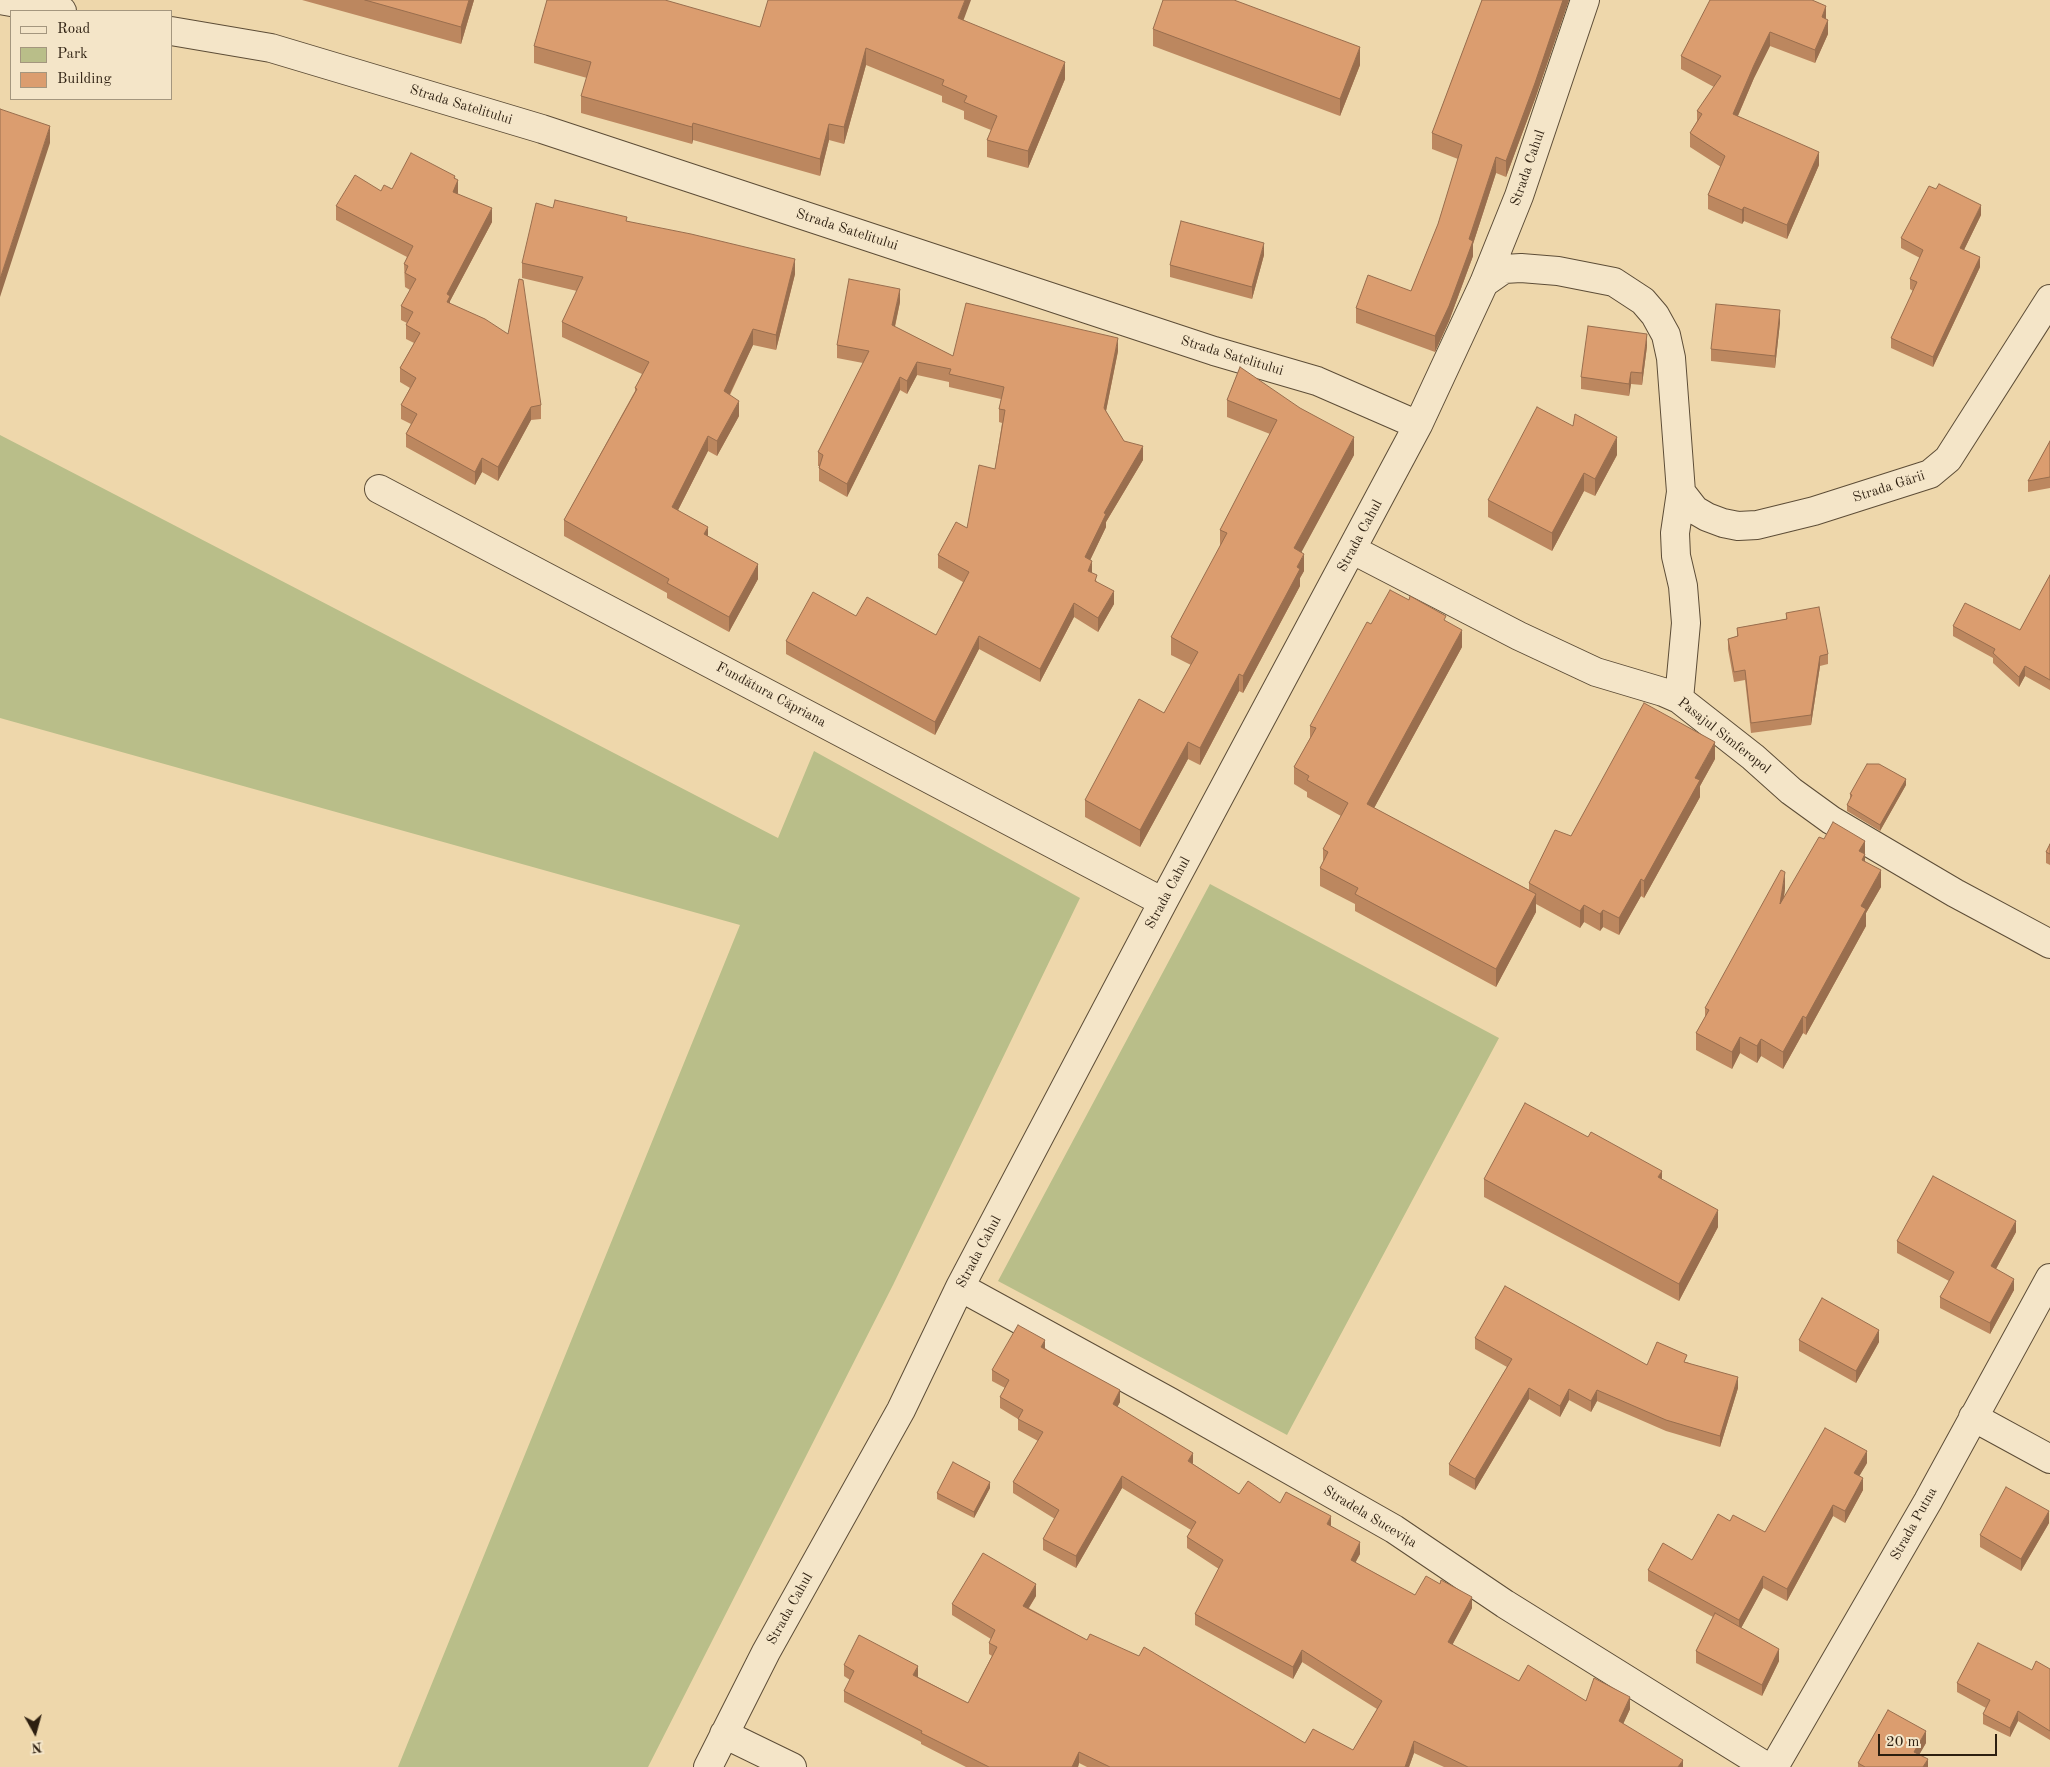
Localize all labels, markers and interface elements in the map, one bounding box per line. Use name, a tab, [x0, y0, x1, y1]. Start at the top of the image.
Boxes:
legend	[10, 10, 172, 100]
text: Road	[57, 22, 90, 37]
text: Park	[57, 47, 88, 62]
text: Building	[57, 72, 112, 87]
street label: Strada Satelitului	[408, 81, 514, 129]
street label: Strada Cahul	[1507, 128, 1549, 208]
street label: Strada Satelitului	[794, 206, 900, 254]
street label: Strada Satelitului	[1179, 332, 1285, 380]
street label: Strada Gării	[1851, 467, 1927, 507]
street label: Strada Cahul	[1334, 497, 1386, 575]
street label: Fundătura Căpriana	[713, 659, 829, 731]
street label: Pasajul Simferopol	[1674, 694, 1774, 778]
street label: Strada Cahul	[1142, 854, 1194, 932]
street label: Strada Cahul	[953, 1213, 1005, 1291]
street label: Stradela Sucevița	[1320, 1482, 1420, 1552]
street label: Strada Putna	[1887, 1485, 1941, 1563]
street label: Strada Cahul	[763, 1570, 817, 1648]
north arrow	[10, 1707, 60, 1757]
scale bar	[1880, 1724, 1999, 1756]
text: 20 m	[1886, 1735, 1920, 1750]
text: N	[31, 1739, 43, 1754]

